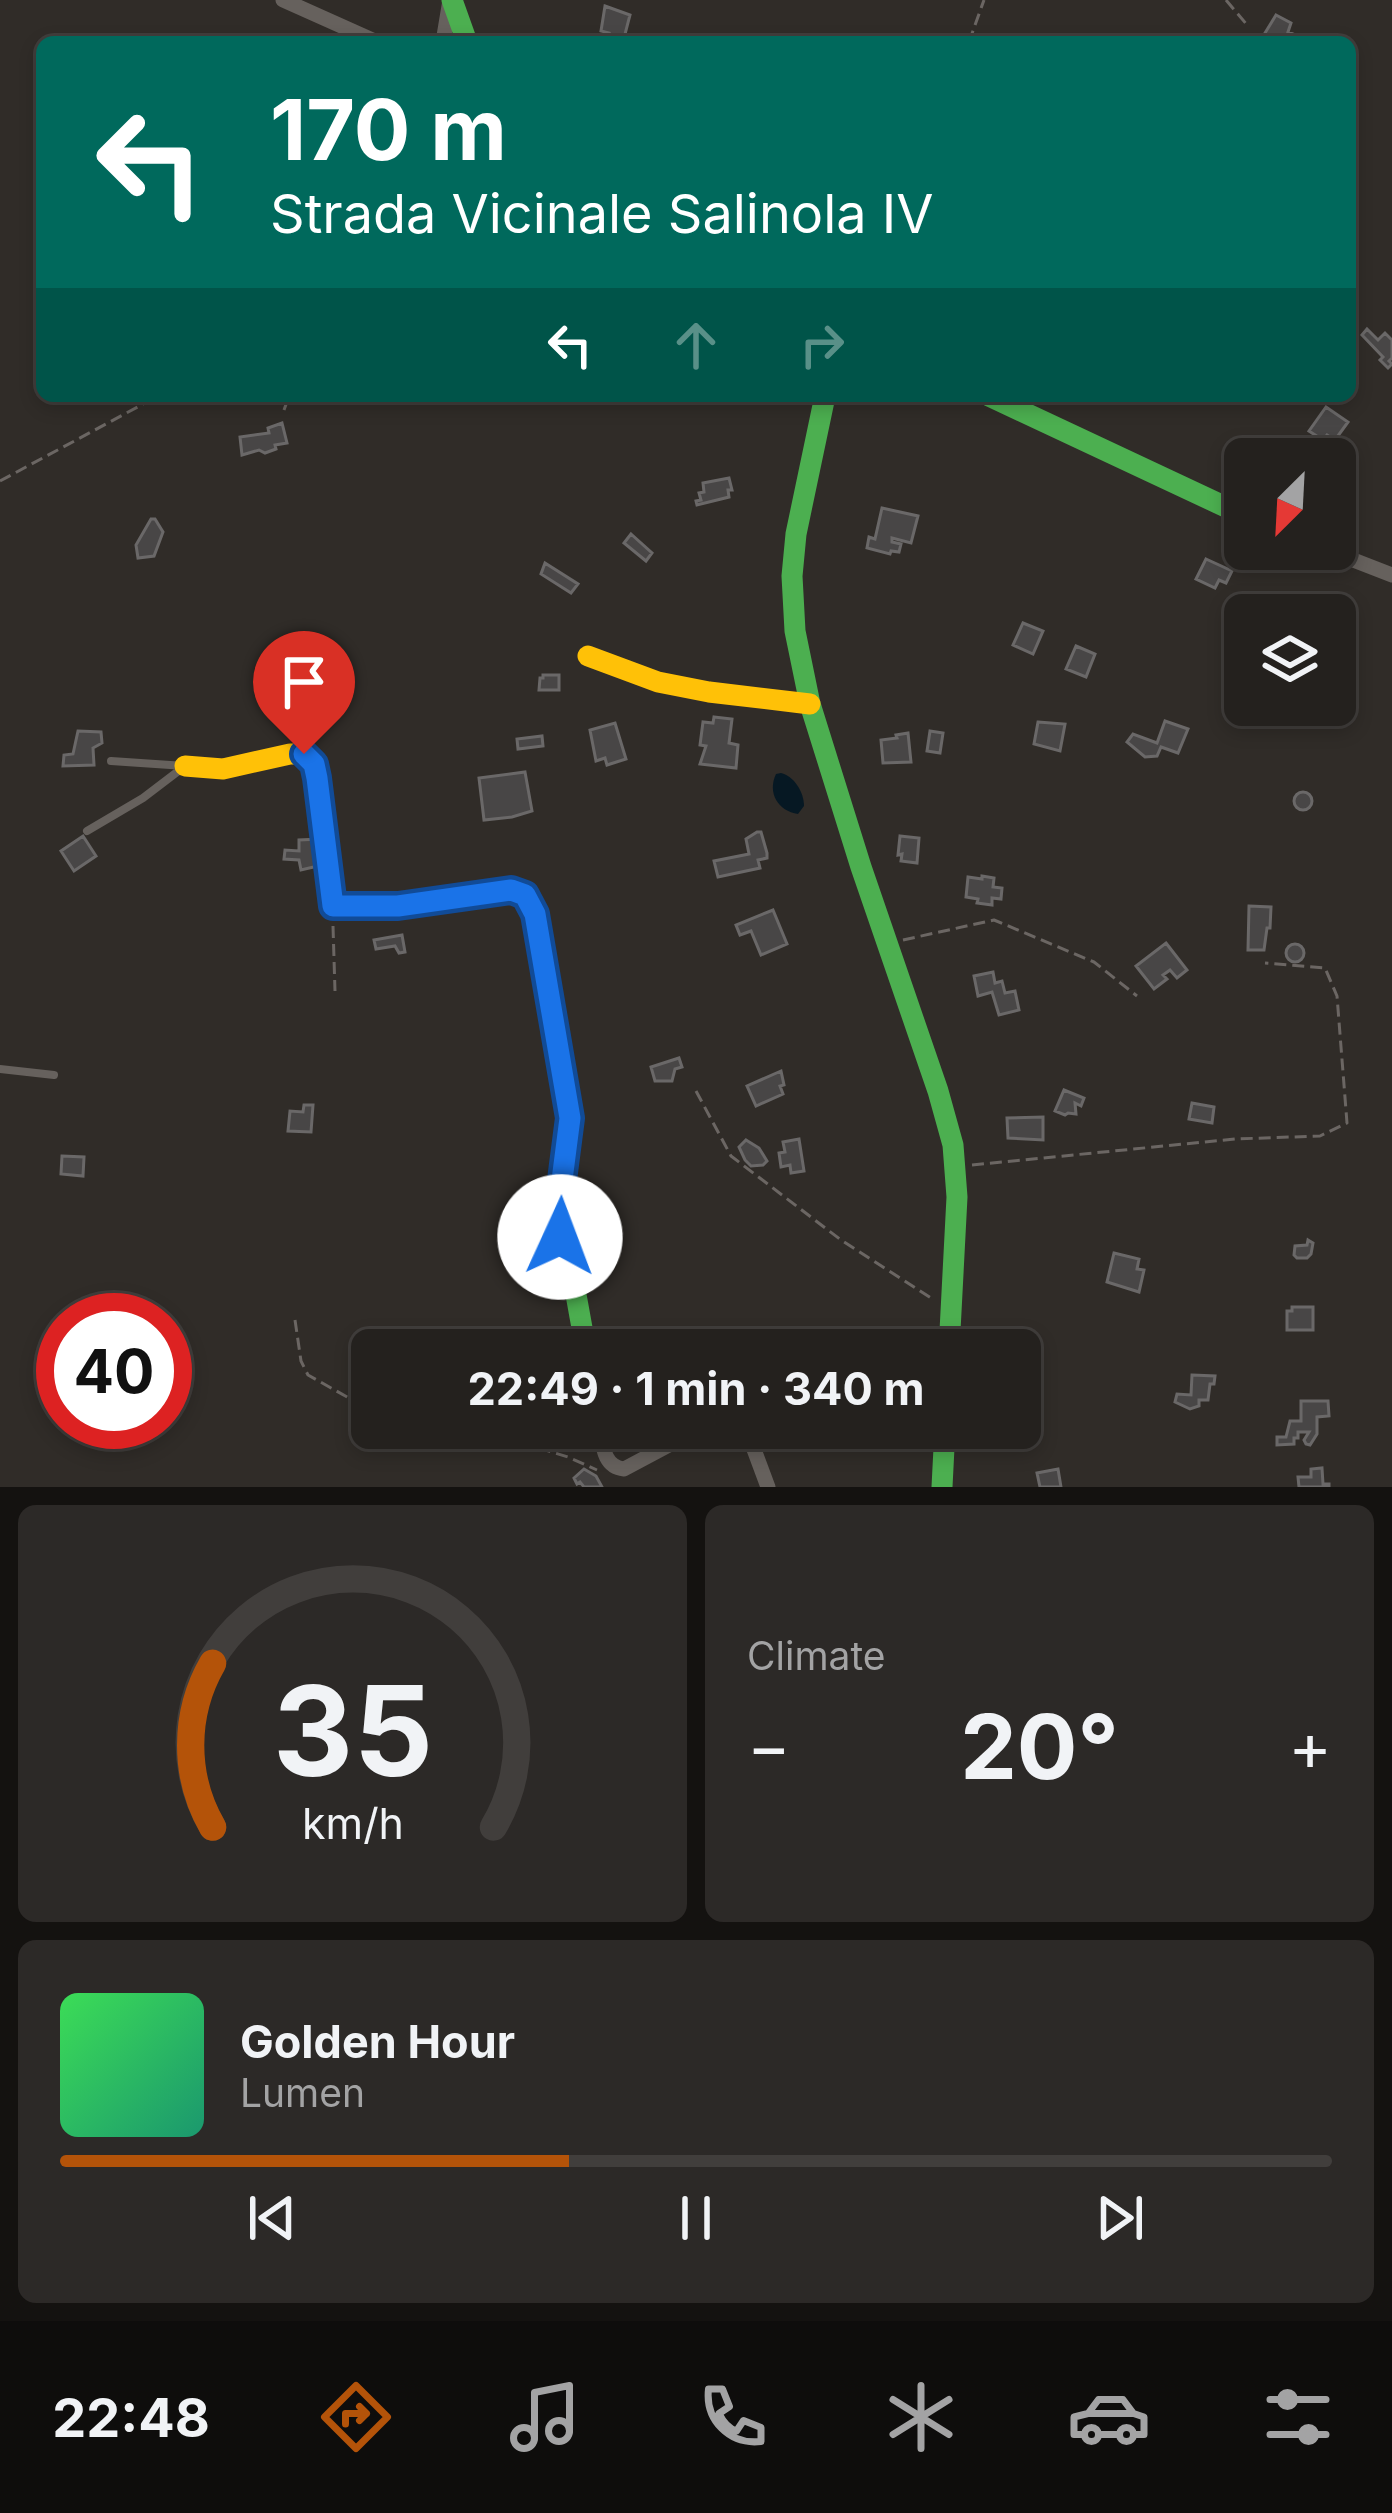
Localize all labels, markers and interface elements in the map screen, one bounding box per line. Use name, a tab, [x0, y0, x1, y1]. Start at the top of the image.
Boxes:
text: 170 m	[270, 79, 507, 180]
icon: left	[72, 84, 228, 240]
text: Strada Vicinale Salinola IV	[270, 181, 934, 246]
icon: left	[537, 312, 603, 378]
icon: ahead	[663, 312, 729, 378]
icon: right	[789, 312, 855, 378]
north arrow	[1224, 438, 1356, 570]
map controls	[1224, 438, 1356, 726]
button: layers	[1224, 594, 1356, 726]
pin	[253, 631, 355, 754]
icon: arrive	[271, 649, 337, 715]
position arrow	[497, 1174, 623, 1300]
speed limit sign: 40	[36, 1293, 192, 1449]
text: 22:49 · 1 min · 340 m	[468, 1361, 924, 1416]
text: Climate	[747, 1632, 886, 1679]
text: 35	[272, 1655, 433, 1806]
text: 20°	[960, 1692, 1119, 1801]
text: −	[747, 1706, 791, 1786]
text: +	[1288, 1706, 1332, 1786]
text: km/h	[302, 1796, 403, 1848]
text: Golden Hour	[240, 2014, 515, 2069]
text: Lumen	[240, 2069, 365, 2116]
icon: previous	[239, 2185, 305, 2251]
icon: pause	[663, 2185, 729, 2251]
icon: next	[1087, 2185, 1153, 2251]
icon: directions	[314, 2375, 398, 2459]
icon: music	[503, 2375, 587, 2459]
icon: phone	[691, 2375, 775, 2459]
icon: climate	[879, 2375, 963, 2459]
icon: car	[1067, 2375, 1151, 2459]
icon: filters	[1256, 2375, 1340, 2459]
text: 22:48	[52, 2385, 210, 2450]

